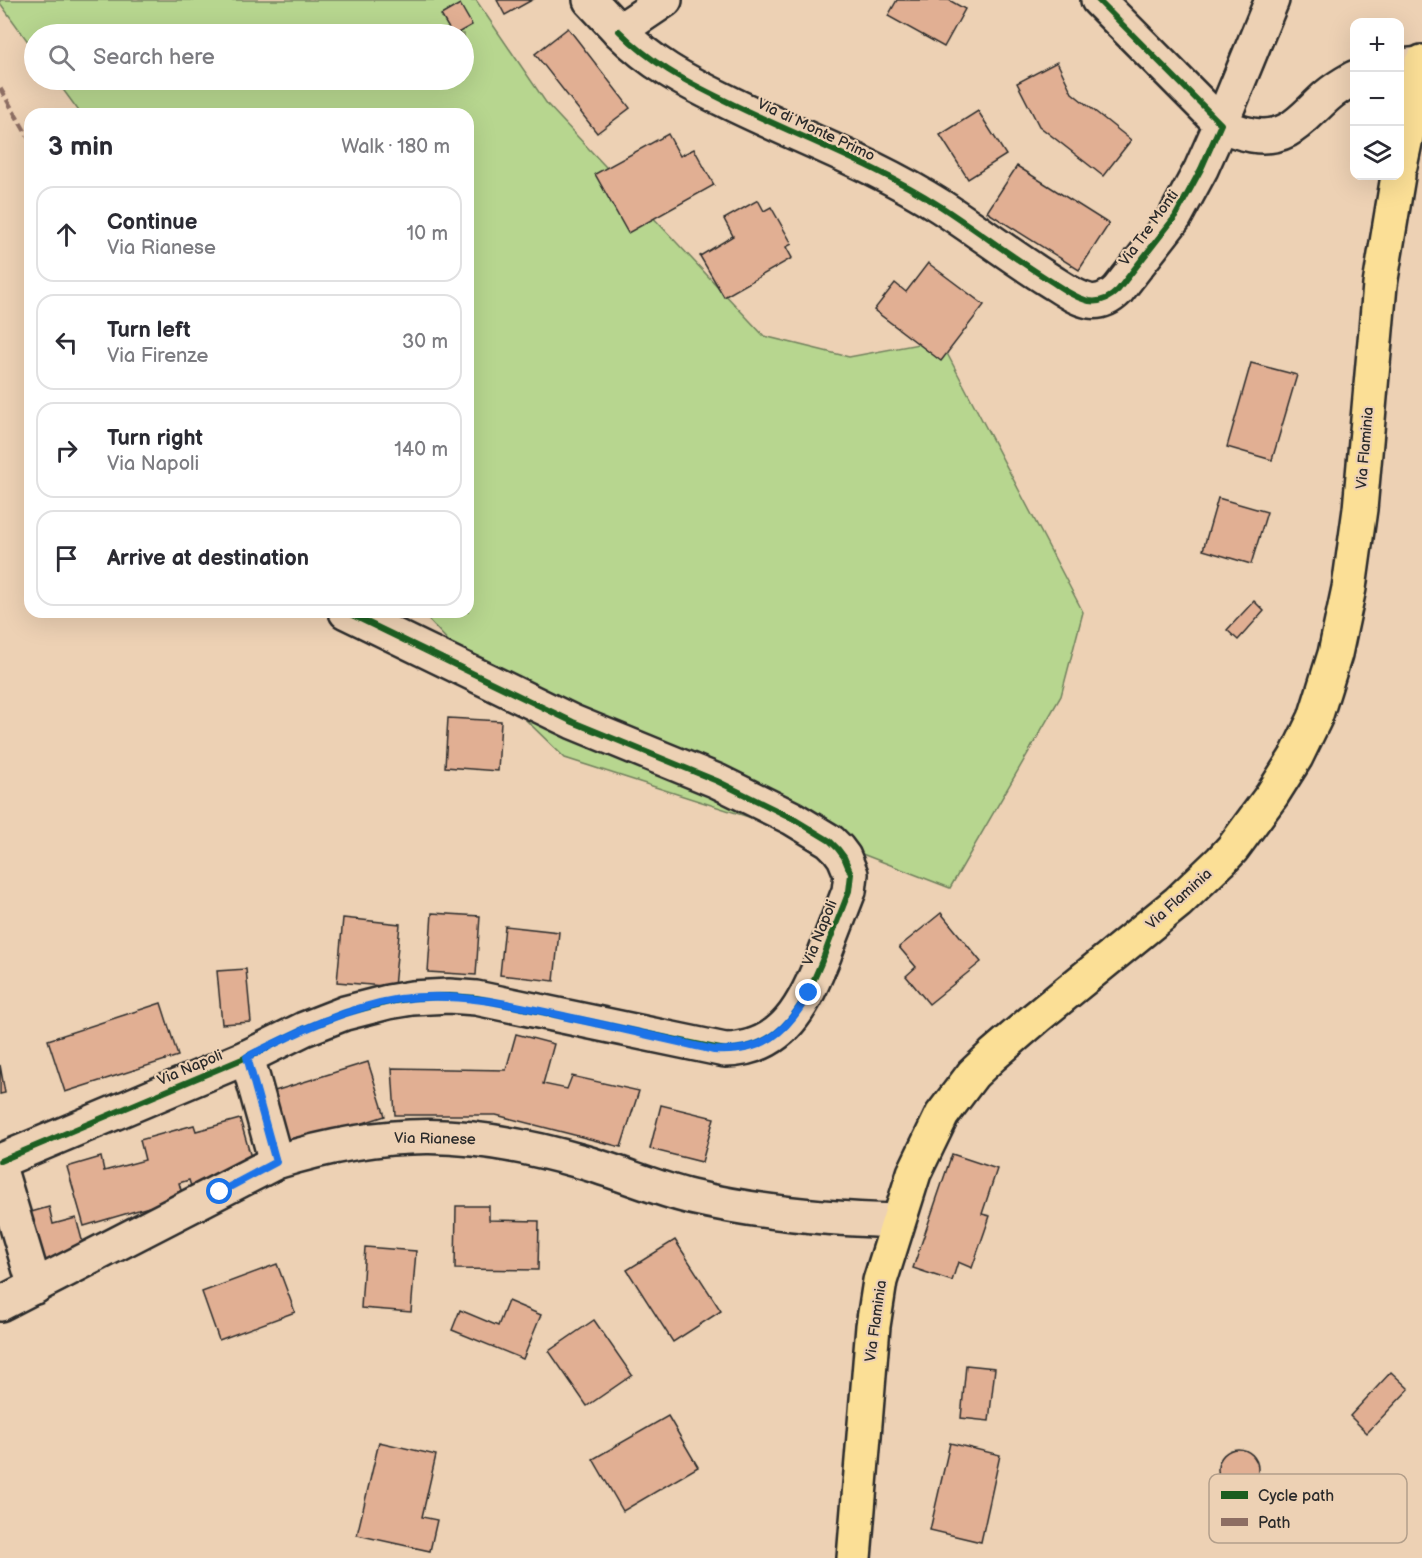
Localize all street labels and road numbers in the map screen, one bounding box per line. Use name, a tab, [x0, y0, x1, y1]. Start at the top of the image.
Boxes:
street label: Via di Monte Primo	[754, 94, 878, 166]
street label: Via Tre Monti	[1115, 186, 1183, 270]
street label: Via Flaminia	[1352, 406, 1378, 490]
street label: Via Flaminia	[1142, 864, 1216, 934]
street label: Via Napoli	[798, 897, 842, 969]
street label: Via Napoli	[154, 1046, 226, 1090]
street label: Via Rianese	[394, 1129, 476, 1149]
street label: Via Flaminia	[861, 1279, 891, 1363]

